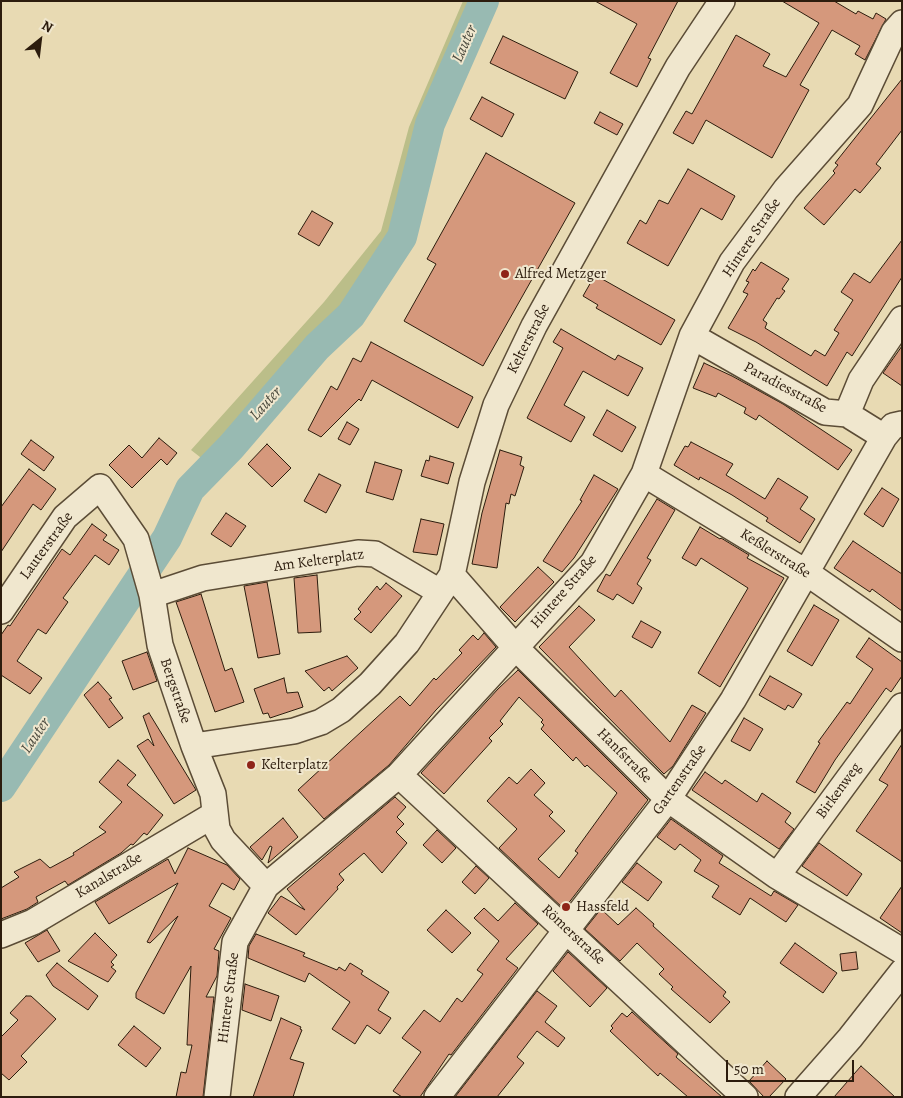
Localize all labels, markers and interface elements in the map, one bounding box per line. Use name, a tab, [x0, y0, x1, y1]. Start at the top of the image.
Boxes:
north arrow	[15, 15, 65, 65]
text: N	[38, 16, 57, 37]
water label: Lauter	[448, 22, 482, 66]
street label: Hintere Straße	[719, 195, 785, 281]
place label: Alfred Metzger	[515, 265, 606, 283]
marker: Alfred Metzger	[499, 268, 511, 280]
street label: Kelterstraße	[504, 301, 554, 377]
street label: Paradiesstraße	[740, 359, 830, 417]
water label: Lauter	[246, 383, 286, 425]
street label: Lauterstraße	[16, 509, 78, 583]
street label: Keßlerstraße	[736, 525, 814, 583]
street label: Am Kelterplatz	[273, 546, 365, 576]
street label: Hintere Straße	[527, 552, 601, 632]
street label: Bergstraße	[155, 656, 195, 726]
water label: Lauter	[17, 715, 55, 757]
street label: Hanfstraße	[593, 725, 655, 787]
street label: Gartenstraße	[649, 741, 711, 819]
place label: Kelterplatz	[261, 756, 328, 774]
marker: Kelterplatz	[245, 759, 257, 771]
street label: Birkenweg	[813, 759, 865, 823]
street label: Kanalstraße	[73, 849, 145, 903]
place label: Hassfeld	[576, 898, 629, 916]
street label: Römerstraße	[538, 901, 608, 969]
marker: Hassfeld	[560, 901, 572, 913]
street label: Hintere Straße	[214, 951, 244, 1045]
scale bar	[728, 1050, 856, 1082]
text: 50 m	[734, 1059, 764, 1079]

